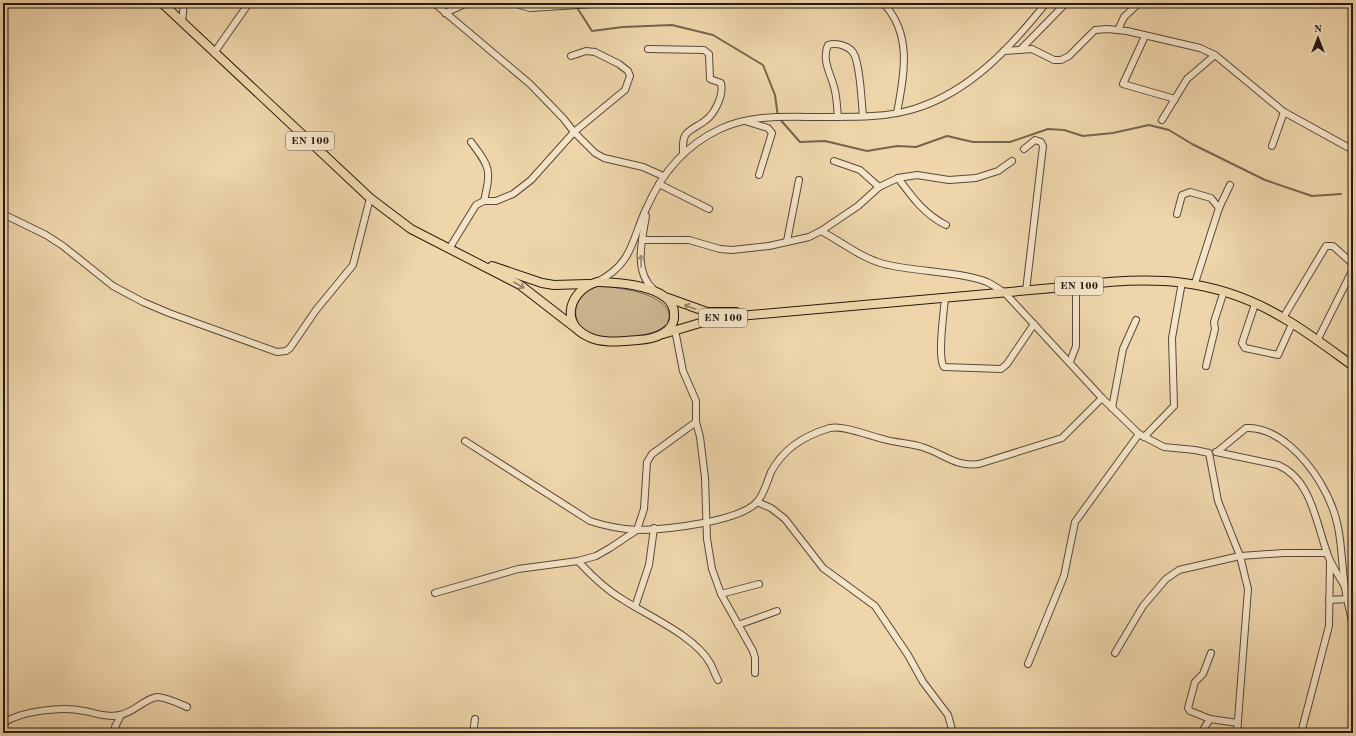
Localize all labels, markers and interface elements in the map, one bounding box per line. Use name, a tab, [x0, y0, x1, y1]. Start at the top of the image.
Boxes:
north arrow	[1298, 18, 1338, 58]
text: N	[1314, 24, 1323, 35]
road number: EN 100	[286, 132, 334, 150]
one-way arrow	[637, 255, 645, 268]
road number: EN 100	[1055, 277, 1103, 295]
one-way arrow	[513, 281, 525, 289]
one-way arrow	[684, 303, 697, 310]
road number: EN 100	[699, 309, 747, 327]

